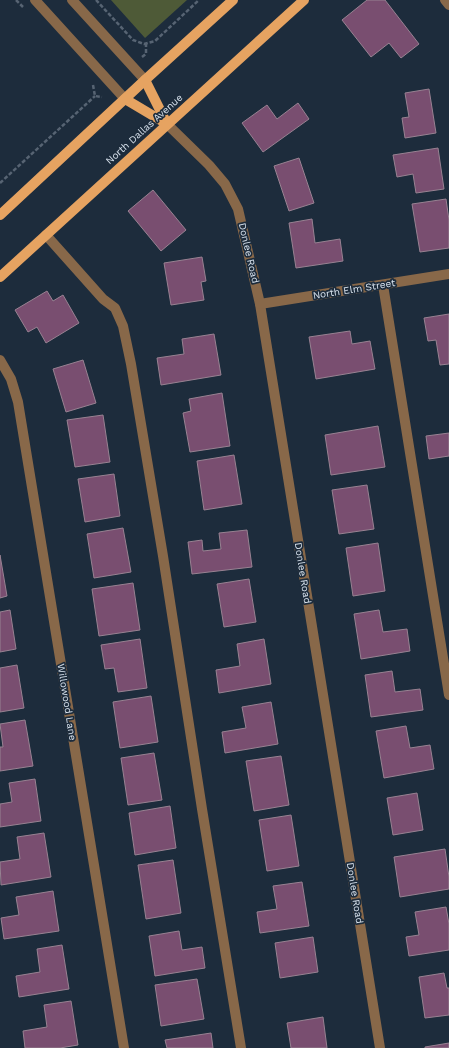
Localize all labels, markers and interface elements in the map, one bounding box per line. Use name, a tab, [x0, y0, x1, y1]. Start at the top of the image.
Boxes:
street label: North Dallas Avenue	[103, 92, 185, 166]
street label: Donlee Road	[237, 222, 261, 284]
street label: North Elm Street	[312, 277, 397, 301]
street label: Donlee Road	[293, 542, 313, 604]
street label: Willowood Lane	[55, 663, 79, 741]
street label: Donlee Road	[345, 862, 365, 924]

